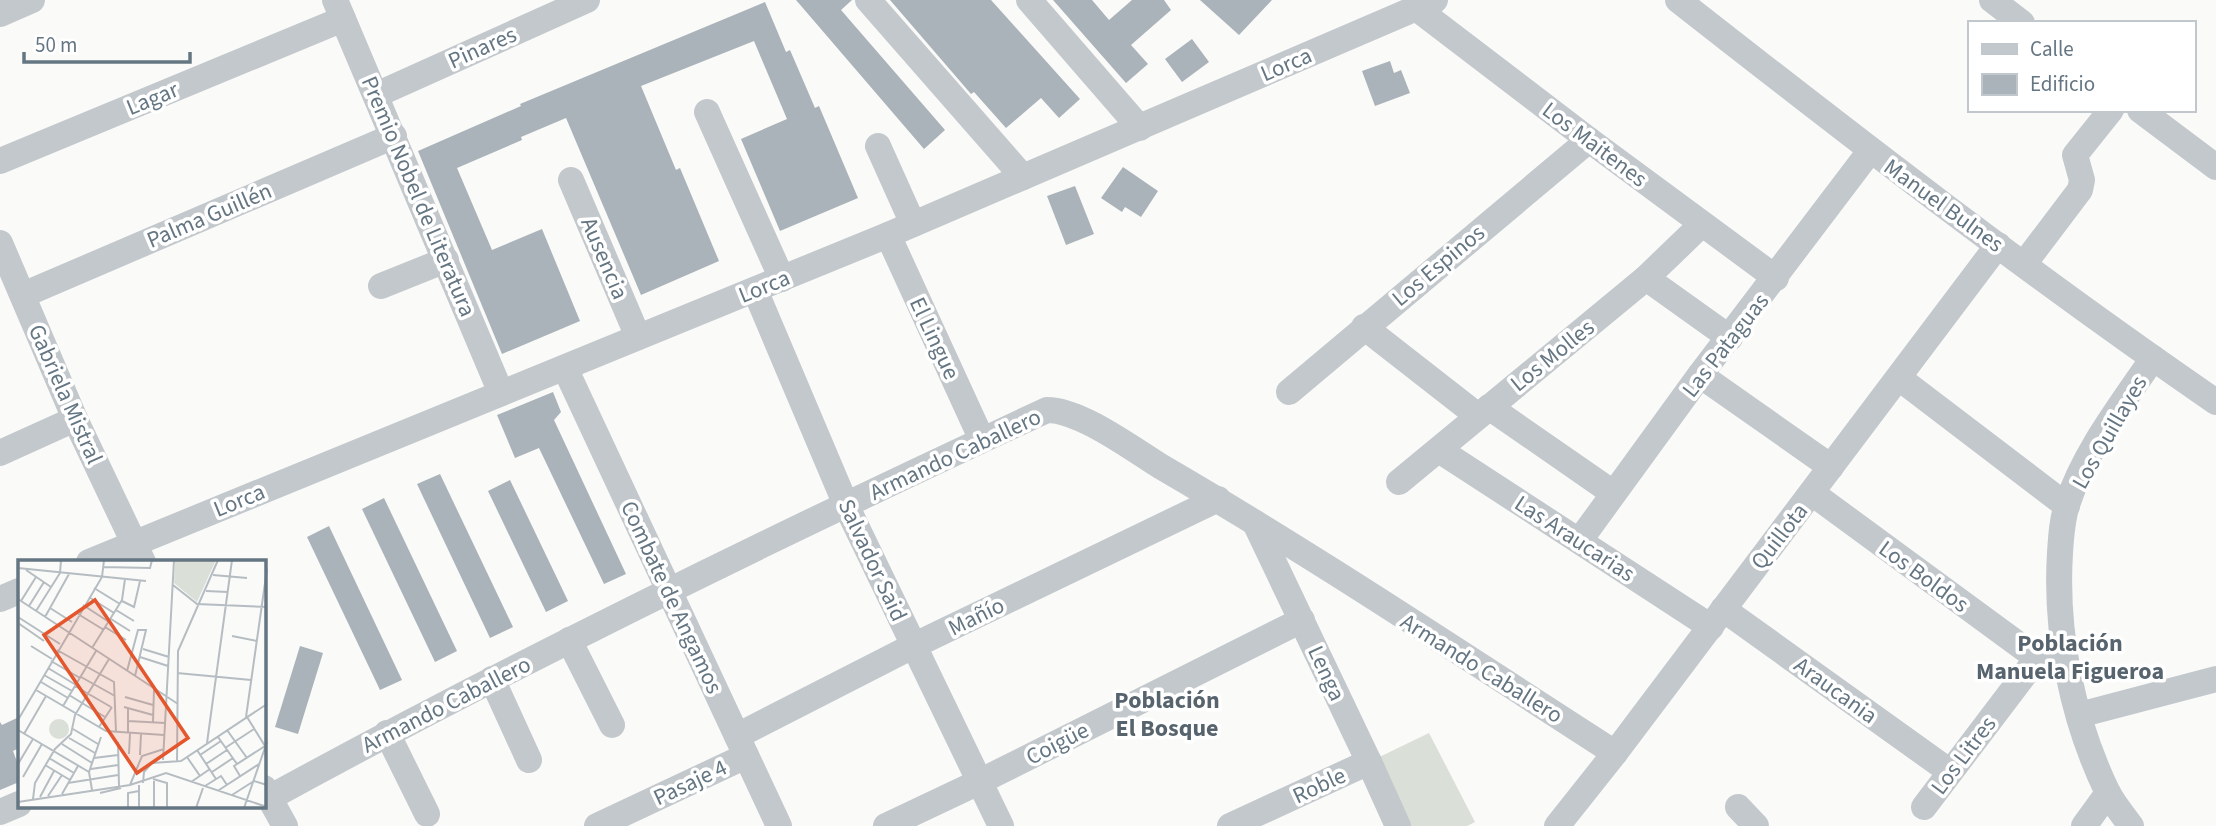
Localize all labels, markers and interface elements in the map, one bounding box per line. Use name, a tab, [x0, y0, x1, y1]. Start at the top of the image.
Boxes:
street label: Pinares	[443, 18, 522, 77]
scale bar	[24, 21, 191, 65]
legend	[1968, 21, 2195, 112]
text: 50 m	[35, 30, 77, 60]
text: Calle	[2030, 34, 2074, 64]
street label: Lorca	[1255, 39, 1317, 90]
text: Edificio	[2030, 69, 2095, 99]
street label: Premio Nobel de Literatura	[353, 71, 484, 322]
street label: Lagar	[121, 73, 184, 124]
street label: Los Maitenes	[1535, 94, 1654, 195]
street label: Manuel Bulnes	[1877, 151, 2010, 260]
street label: Palma Guillén	[142, 174, 277, 257]
street label: Ausencia	[573, 212, 637, 304]
street label: Los Espinos	[1385, 217, 1492, 314]
street label: Lorca	[733, 261, 795, 312]
street label: Las Pataguas	[1674, 286, 1777, 405]
street label: El Lingue	[901, 292, 968, 385]
street label: Los Molles	[1503, 311, 1601, 400]
street label: Gabriela Mistral	[20, 319, 111, 469]
street label: Los Quillayes	[2064, 369, 2155, 495]
street label: Armando Caballero	[864, 400, 1046, 509]
street label: Lorca	[208, 475, 270, 526]
street label: Las Araucarias	[1508, 487, 1641, 590]
street label: Salvador Said	[830, 494, 915, 627]
street label: Combate de Angamos	[612, 495, 731, 699]
street label: Quillota	[1743, 496, 1816, 576]
street label: Los Boldos	[1872, 532, 1976, 620]
inset map	[18, 560, 266, 808]
street label: Mañío	[942, 589, 1010, 644]
street label: Armando Caballero	[1394, 605, 1569, 732]
district label: Población Manuela Figueroa	[1976, 626, 2164, 689]
street label: Lenga	[1299, 640, 1354, 706]
street label: Armando Caballero	[356, 648, 536, 761]
street label: Araucania	[1787, 649, 1884, 732]
district label: Población El Bosque	[1114, 683, 1220, 746]
street label: Los Litres	[1923, 709, 2004, 802]
street label: Coigüe	[1020, 714, 1094, 773]
street label: Pasaje 4	[648, 751, 733, 814]
street label: Roble	[1287, 759, 1351, 812]

